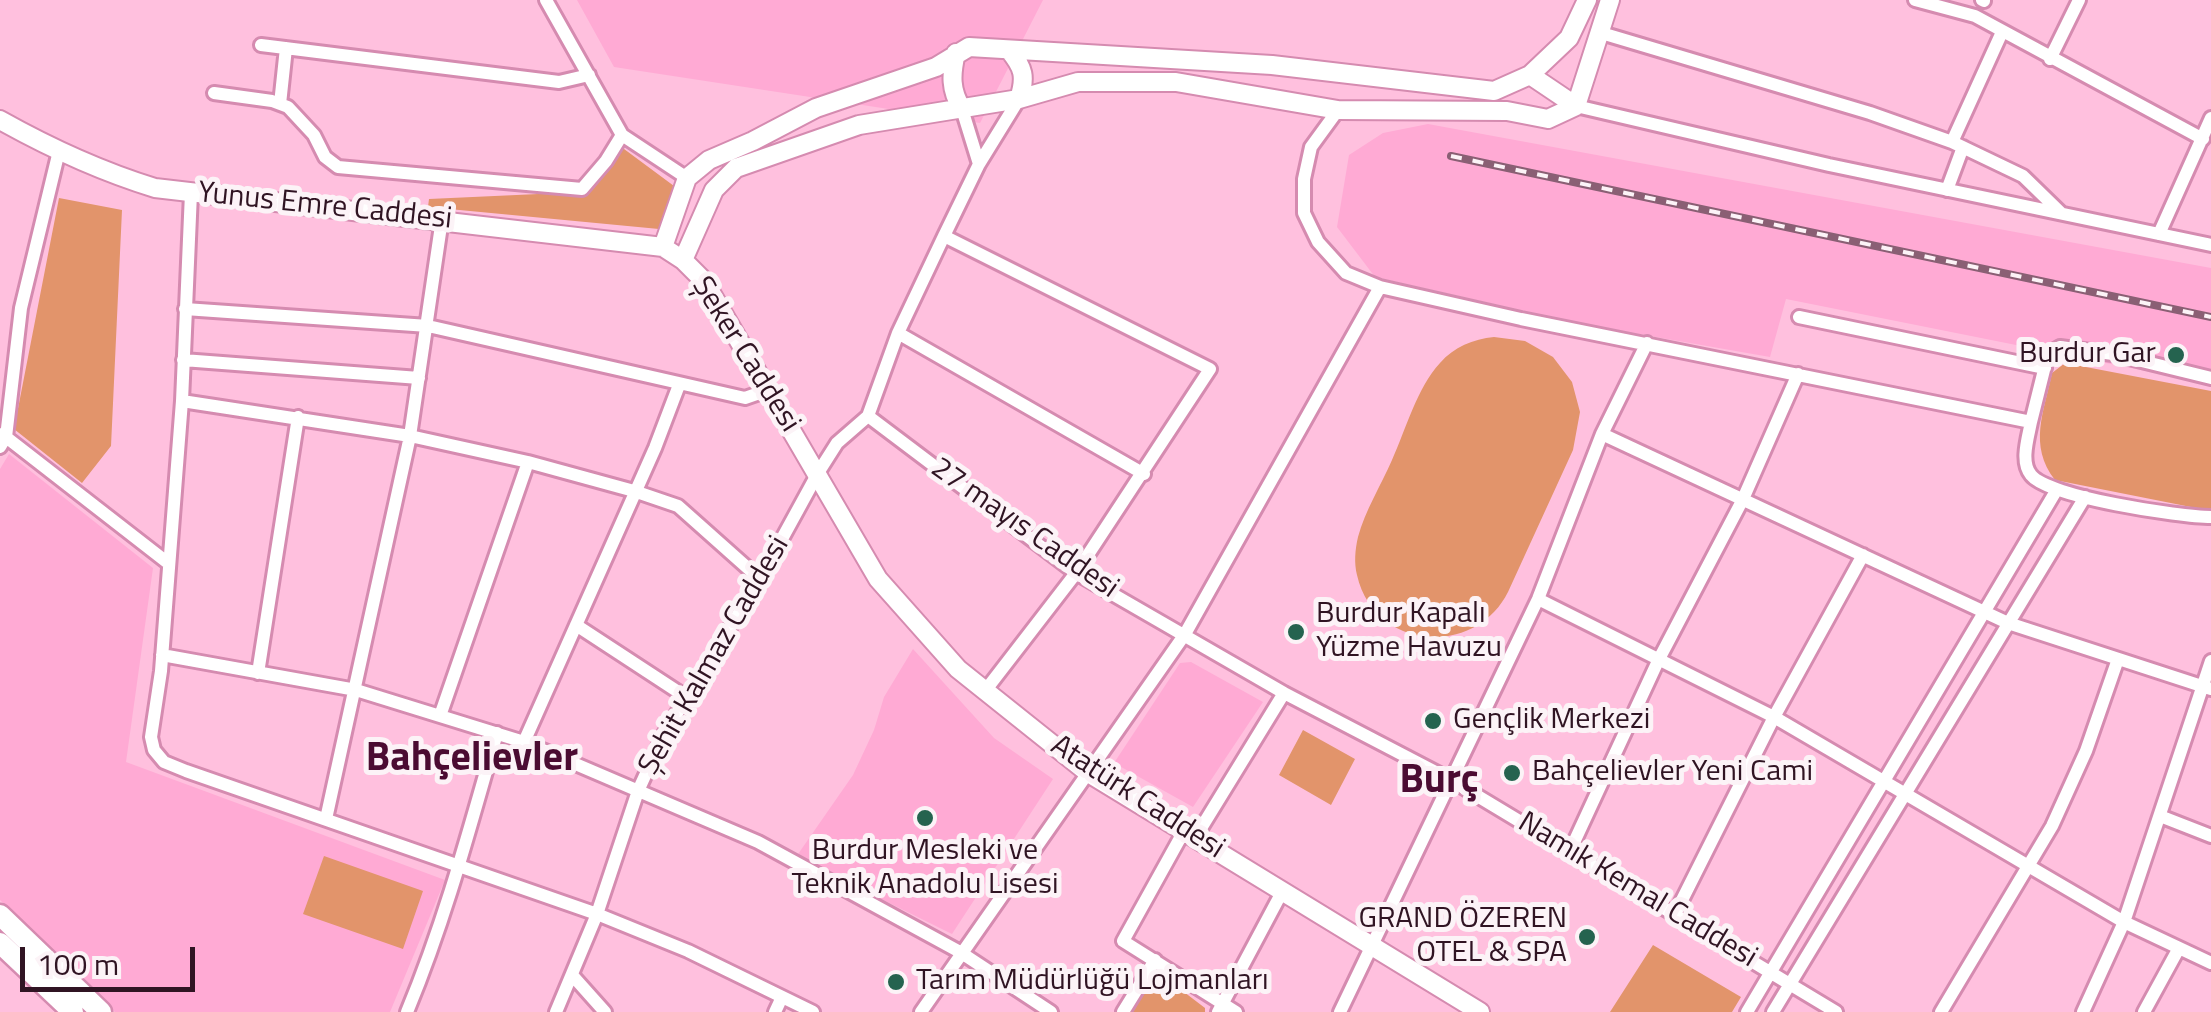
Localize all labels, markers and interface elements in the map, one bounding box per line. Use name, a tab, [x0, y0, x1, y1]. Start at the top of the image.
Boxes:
street label: Yunus Emre Caddesi	[196, 176, 454, 238]
street label: Şeker Caddesi	[683, 271, 807, 439]
place label: Burdur Gar	[2019, 337, 2156, 373]
marker: Burdur Gar	[2165, 344, 2187, 366]
street label: 27 mayıs Caddesi	[923, 451, 1125, 607]
street label: Şehit Kalmaz Caddesi	[632, 530, 798, 782]
place label: Burdur Kapalı Yüzme Havuzu	[1316, 597, 1502, 668]
marker: Burdur Kapalı Yüzme Havuzu	[1285, 621, 1307, 643]
place label: Gençlik Merkezi	[1453, 703, 1650, 739]
marker: Gençlik Merkezi	[1422, 710, 1444, 732]
street label: Atatürk Caddesi	[1044, 729, 1230, 867]
district label: Bahçelievler	[366, 736, 578, 784]
place label: Bahçelievler Yeni Cami	[1532, 755, 1813, 791]
district label: Burç	[1399, 758, 1479, 806]
marker: Bahçelievler Yeni Cami	[1501, 762, 1523, 784]
street label: Namık Kemal Caddesi	[1511, 806, 1763, 976]
marker: Burdur Mesleki ve Teknik Anadolu Lisesi	[914, 807, 936, 829]
place label: Burdur Mesleki ve Teknik Anadolu Lisesi	[792, 834, 1058, 904]
place label: GRAND ÖZEREN OTEL & SPA	[1358, 902, 1567, 972]
marker: GRAND ÖZEREN OTEL & SPA	[1576, 926, 1598, 948]
scale bar	[25, 927, 200, 989]
text: 100 m	[37, 941, 119, 987]
place label: Tarım Müdürlüğü Lojmanları	[916, 964, 1269, 1000]
marker: Tarım Müdürlüğü Lojmanları	[885, 971, 907, 993]

